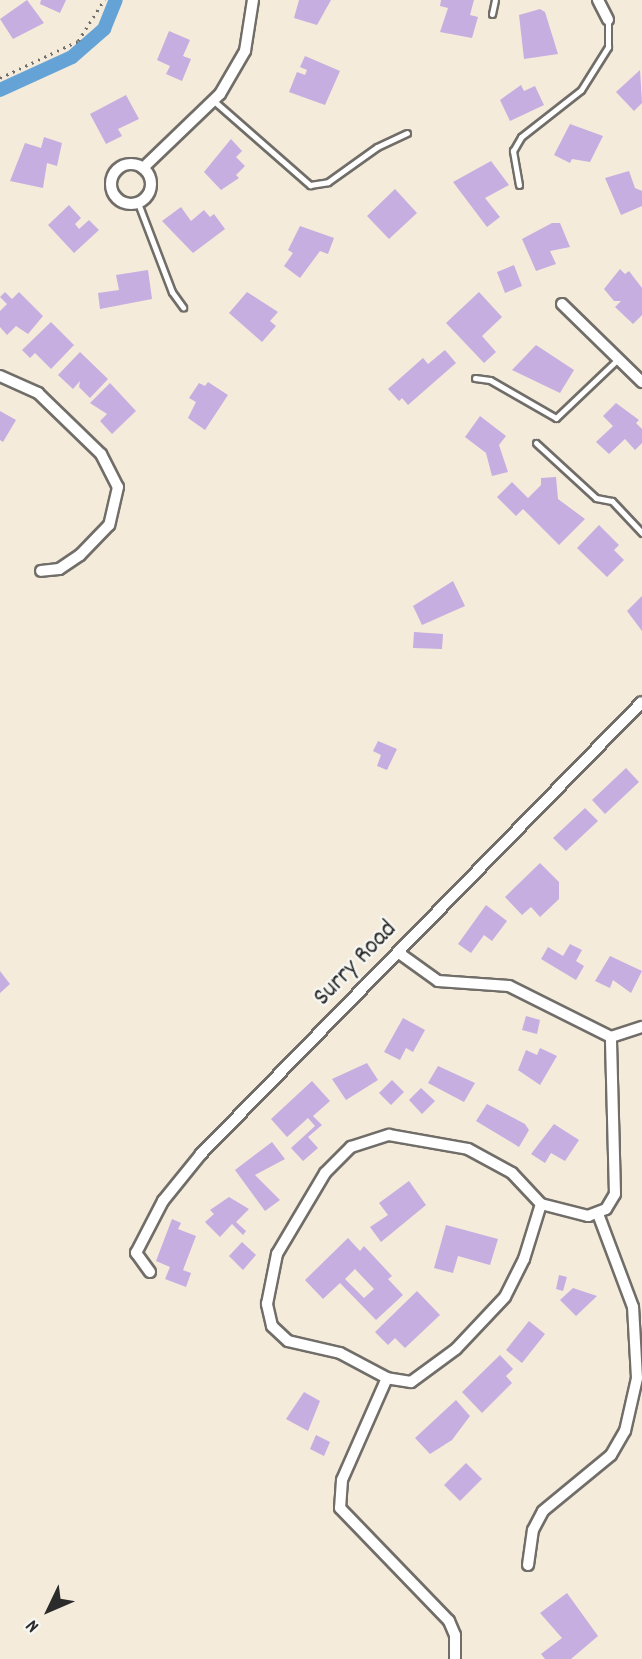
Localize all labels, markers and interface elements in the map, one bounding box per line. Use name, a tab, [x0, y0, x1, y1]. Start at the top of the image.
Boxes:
street label: Surry Road	[308, 915, 404, 1013]
north arrow	[14, 1575, 84, 1645]
text: N	[21, 1612, 47, 1638]

